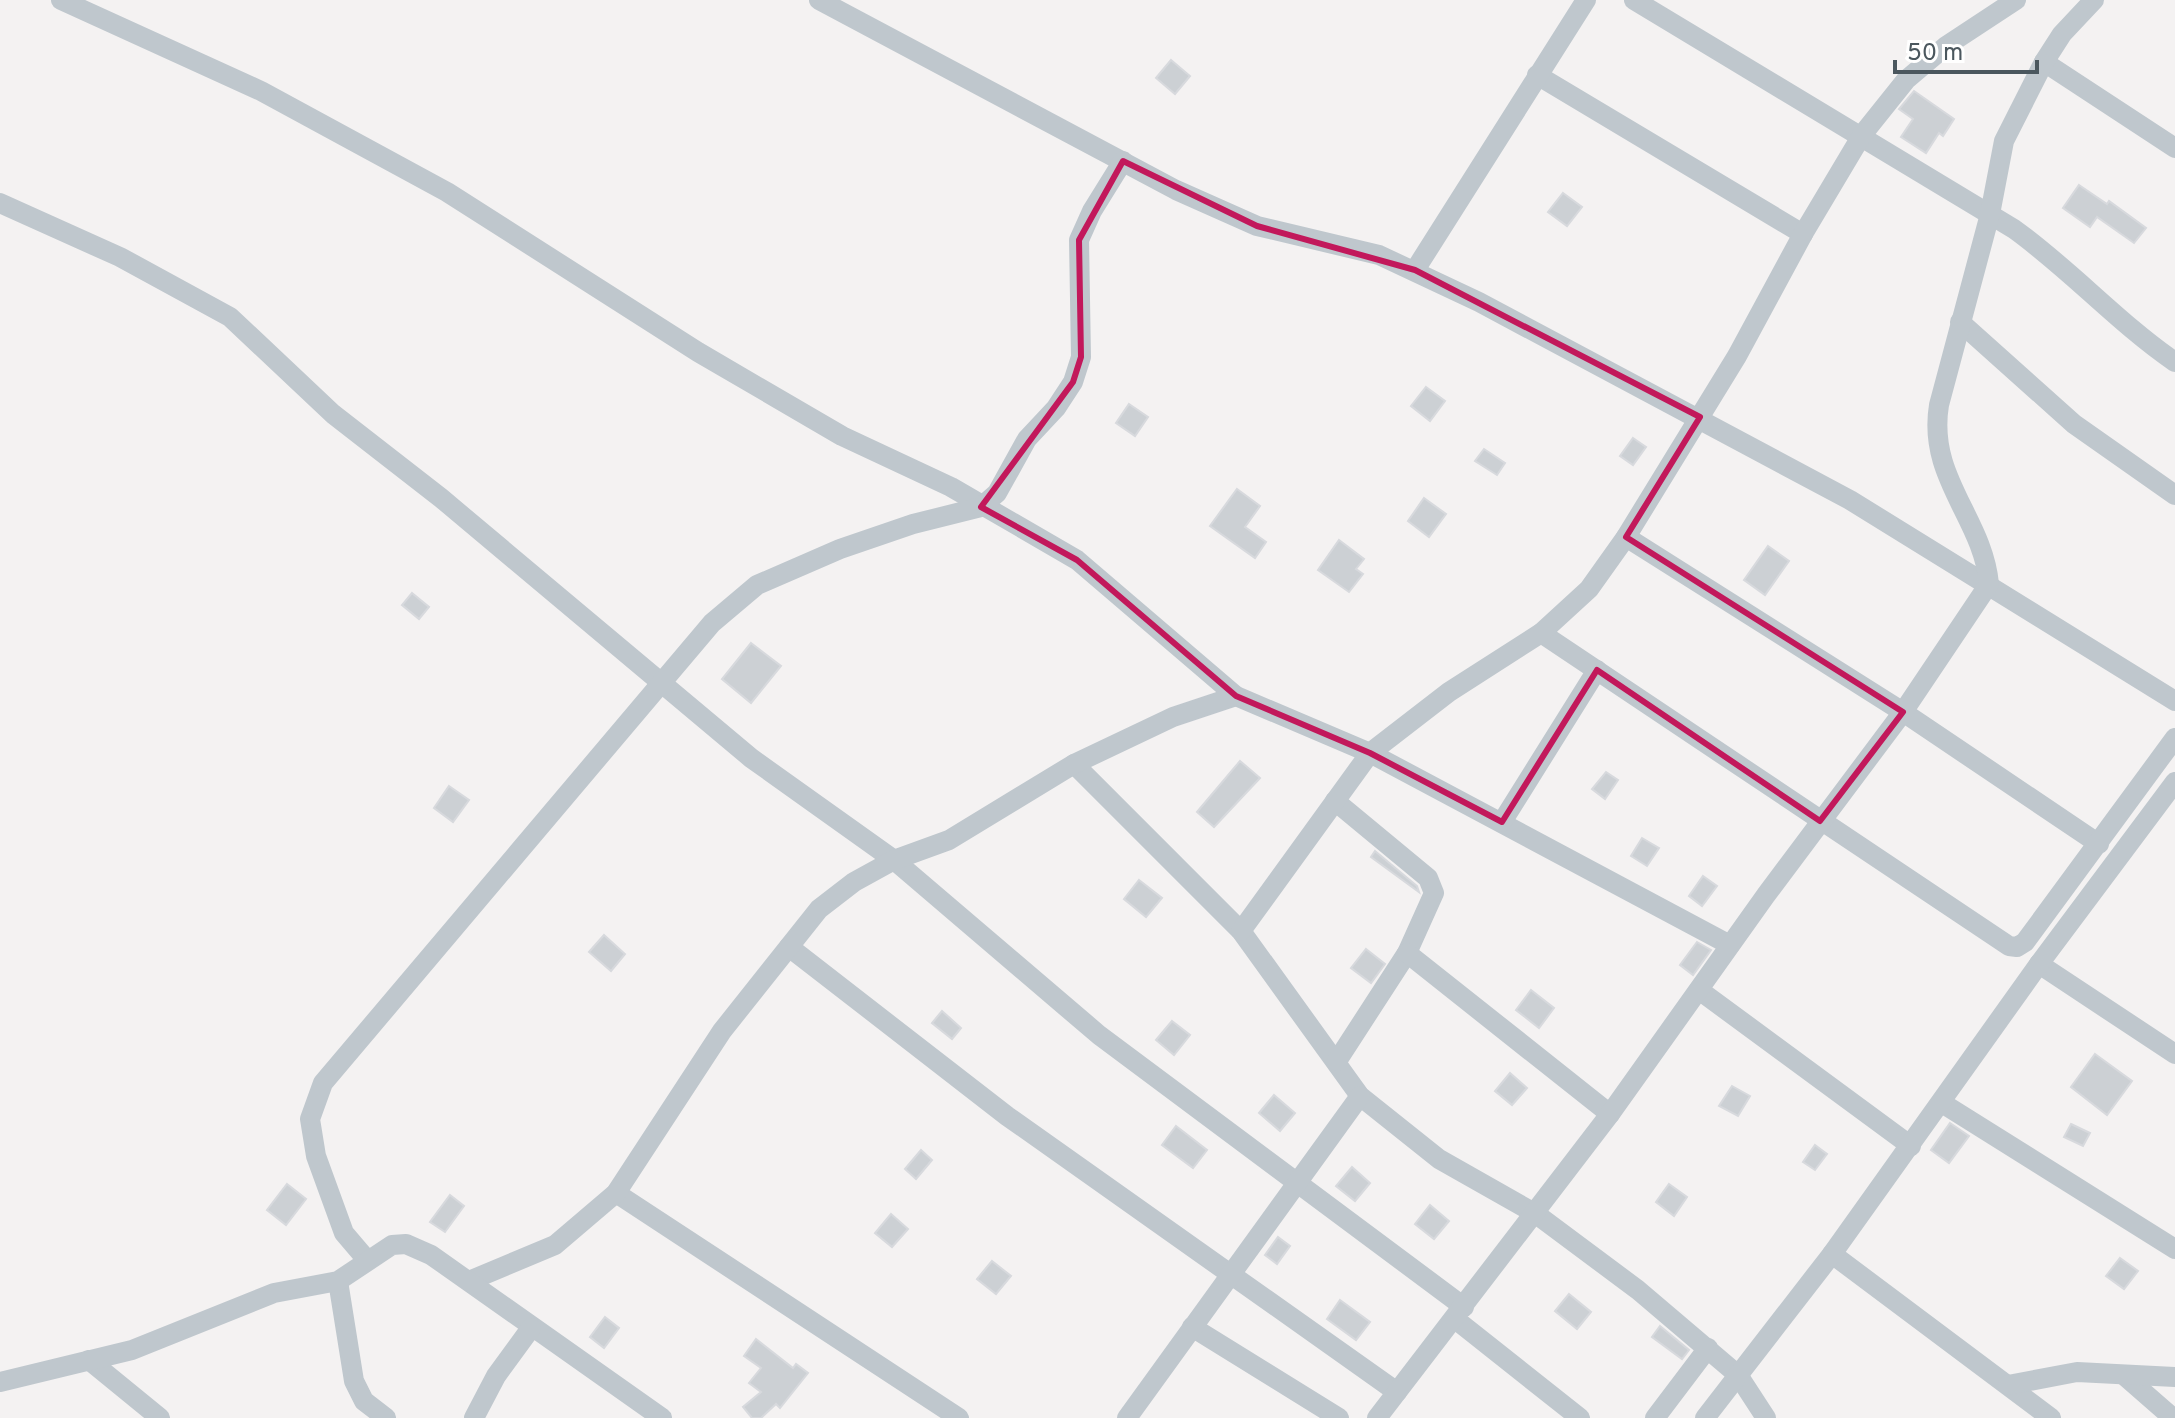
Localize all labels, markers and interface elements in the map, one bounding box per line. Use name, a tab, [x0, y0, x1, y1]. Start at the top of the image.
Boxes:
scale bar	[1895, 24, 2037, 74]
text: 50 m	[1907, 39, 1963, 69]

